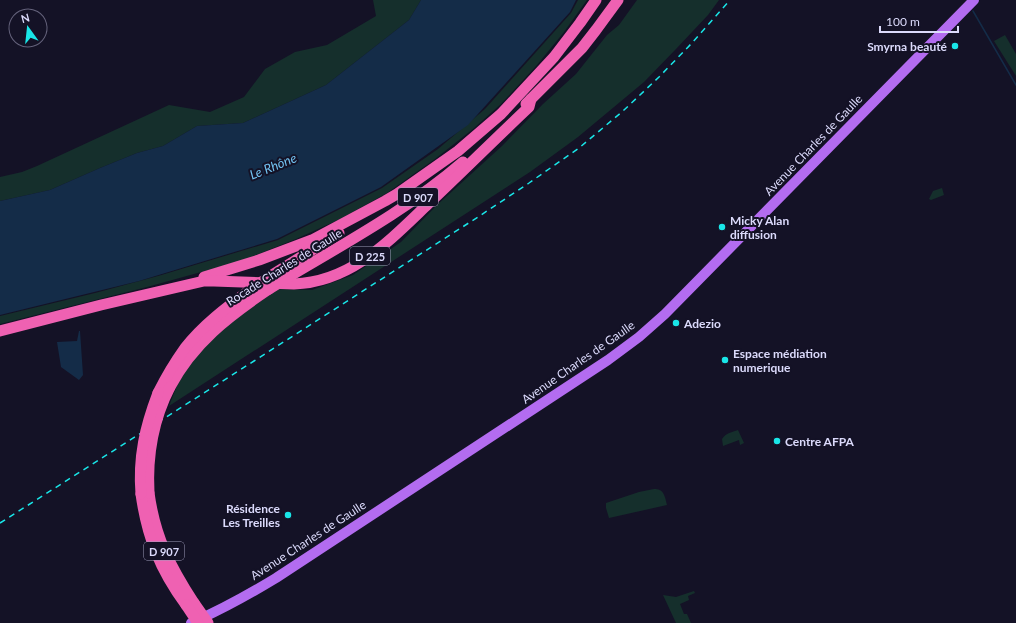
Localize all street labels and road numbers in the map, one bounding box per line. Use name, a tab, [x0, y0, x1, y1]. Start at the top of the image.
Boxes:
street label: Avenue Charles de Gaulle	[761, 91, 865, 199]
road number: D 907	[398, 188, 438, 206]
street label: Rocade Charles de Gaulle	[223, 225, 345, 309]
road number: D 225	[350, 247, 390, 265]
street label: Avenue Charles de Gaulle	[518, 317, 638, 407]
street label: Avenue Charles de Gaulle	[247, 497, 369, 583]
road number: D 907	[144, 542, 184, 560]

